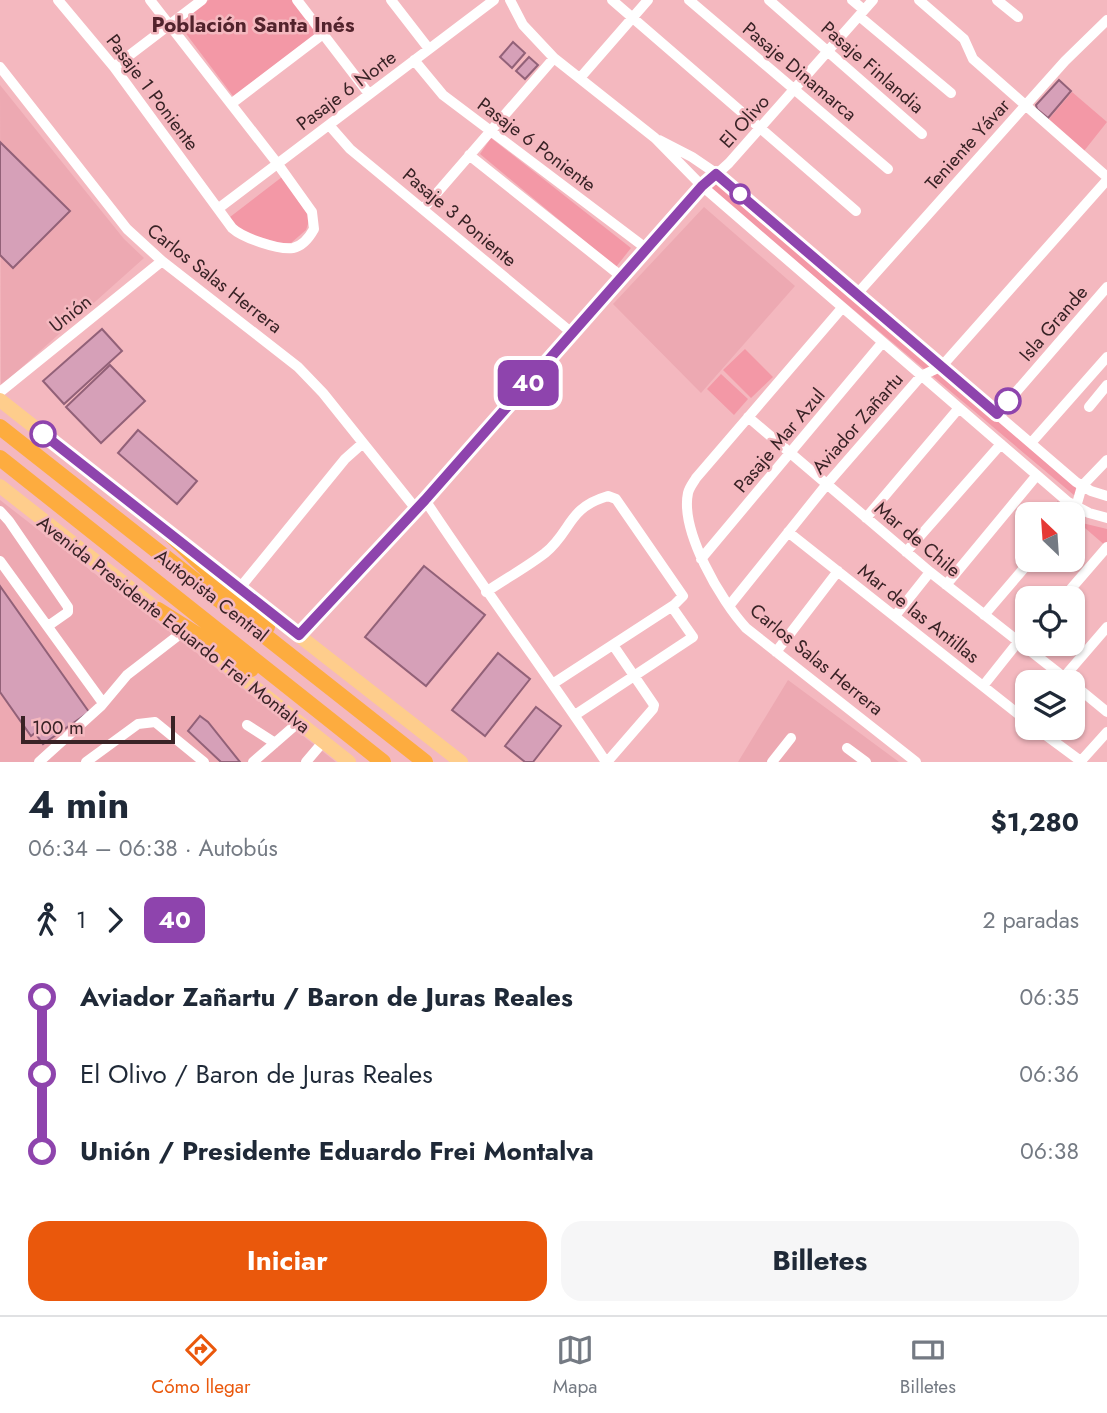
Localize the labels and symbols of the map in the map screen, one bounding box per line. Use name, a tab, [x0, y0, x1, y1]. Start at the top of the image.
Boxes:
district label: Población Santa Inés	[152, 10, 355, 40]
street label: Pasaje Finlandia	[815, 15, 930, 120]
street label: Pasaje Dinamarca	[737, 16, 863, 127]
street label: Pasaje 1 Poniente	[100, 28, 205, 156]
street label: Pasaje 6 Norte	[291, 44, 402, 137]
street label: El Olivo	[713, 89, 776, 154]
street label: Pasaje 6 Poniente	[472, 91, 602, 198]
street label: Teniente Yávar	[919, 92, 1016, 196]
street label: Pasaje 3 Poniente	[397, 162, 523, 273]
unlabelled marker	[730, 184, 750, 204]
street label: Carlos Salas Herrera	[141, 217, 288, 340]
street label: Isla Grande	[1013, 279, 1094, 367]
street label: Unión	[43, 288, 97, 339]
line badge: 40	[496, 360, 560, 406]
street label: Aviador Zañartu	[805, 367, 909, 480]
street label: Pasaje Mar Azul	[728, 382, 831, 498]
unlabelled marker	[995, 388, 1021, 414]
unlabelled marker	[30, 421, 56, 447]
street label: Mar de Chile	[869, 495, 967, 584]
north arrow	[1015, 502, 1085, 572]
street label: Avenida Presidente Eduardo Frei Montalva	[31, 509, 316, 740]
street label: Autopista Central	[149, 543, 274, 648]
street label: Mar de las Antillas	[852, 557, 985, 670]
street label: Carlos Salas Herrera	[744, 597, 889, 722]
scale bar	[21, 713, 175, 745]

